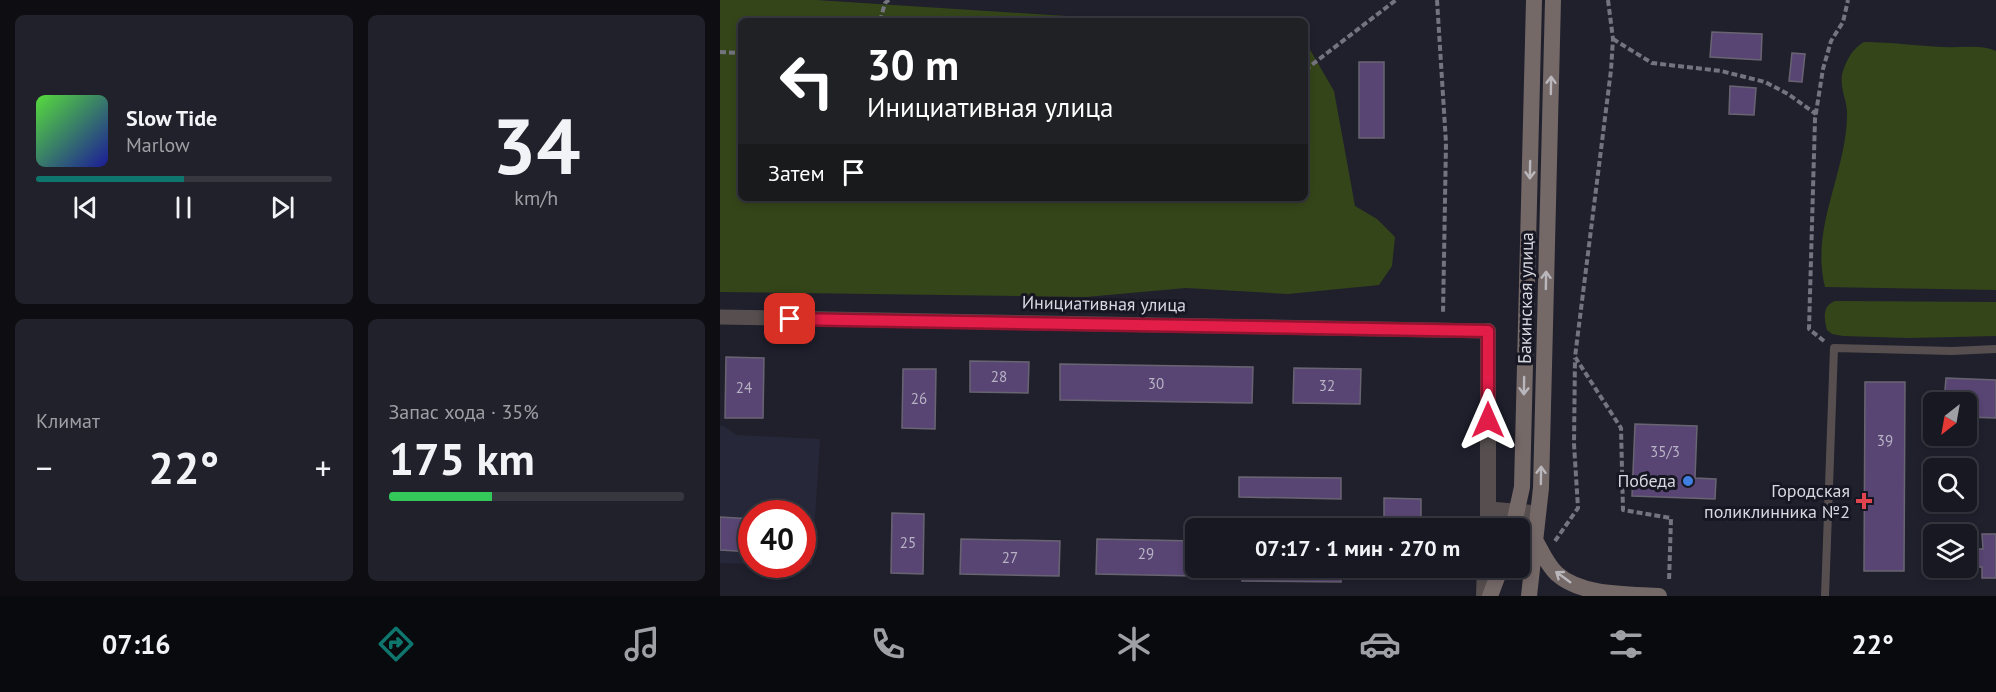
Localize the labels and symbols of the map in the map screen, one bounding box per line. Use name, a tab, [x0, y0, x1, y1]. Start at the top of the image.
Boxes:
one-way arrow	[1545, 76, 1556, 96]
one-way arrow	[1524, 160, 1536, 180]
street label: Бакинская улица	[1513, 232, 1538, 364]
one-way arrow	[1540, 271, 1552, 291]
street label: Инициативная улица	[1022, 291, 1186, 316]
pin	[764, 293, 815, 344]
house number: 28	[991, 367, 1007, 386]
house number: 30	[1148, 374, 1164, 393]
house number: 32	[1319, 376, 1335, 395]
one-way arrow	[1518, 376, 1530, 396]
house number: 24	[736, 378, 752, 397]
position arrow	[1456, 388, 1520, 452]
house number: 26	[911, 389, 927, 408]
north arrow	[1923, 392, 1977, 446]
house number: 39	[1877, 431, 1893, 450]
house number: 35/3	[1650, 442, 1680, 461]
one-way arrow	[1535, 466, 1547, 486]
place label: Победа	[1617, 469, 1676, 492]
marker: Победа	[1681, 474, 1695, 488]
place label: Городская поликлинника №2	[1704, 479, 1850, 523]
marker: Городская поликлинника №2	[1855, 492, 1873, 510]
speed limit sign: 40	[738, 500, 816, 578]
house number: 25	[900, 533, 916, 552]
house number: 29	[1138, 544, 1154, 563]
house number: 27	[1002, 548, 1018, 567]
one-way arrow	[1555, 571, 1571, 583]

